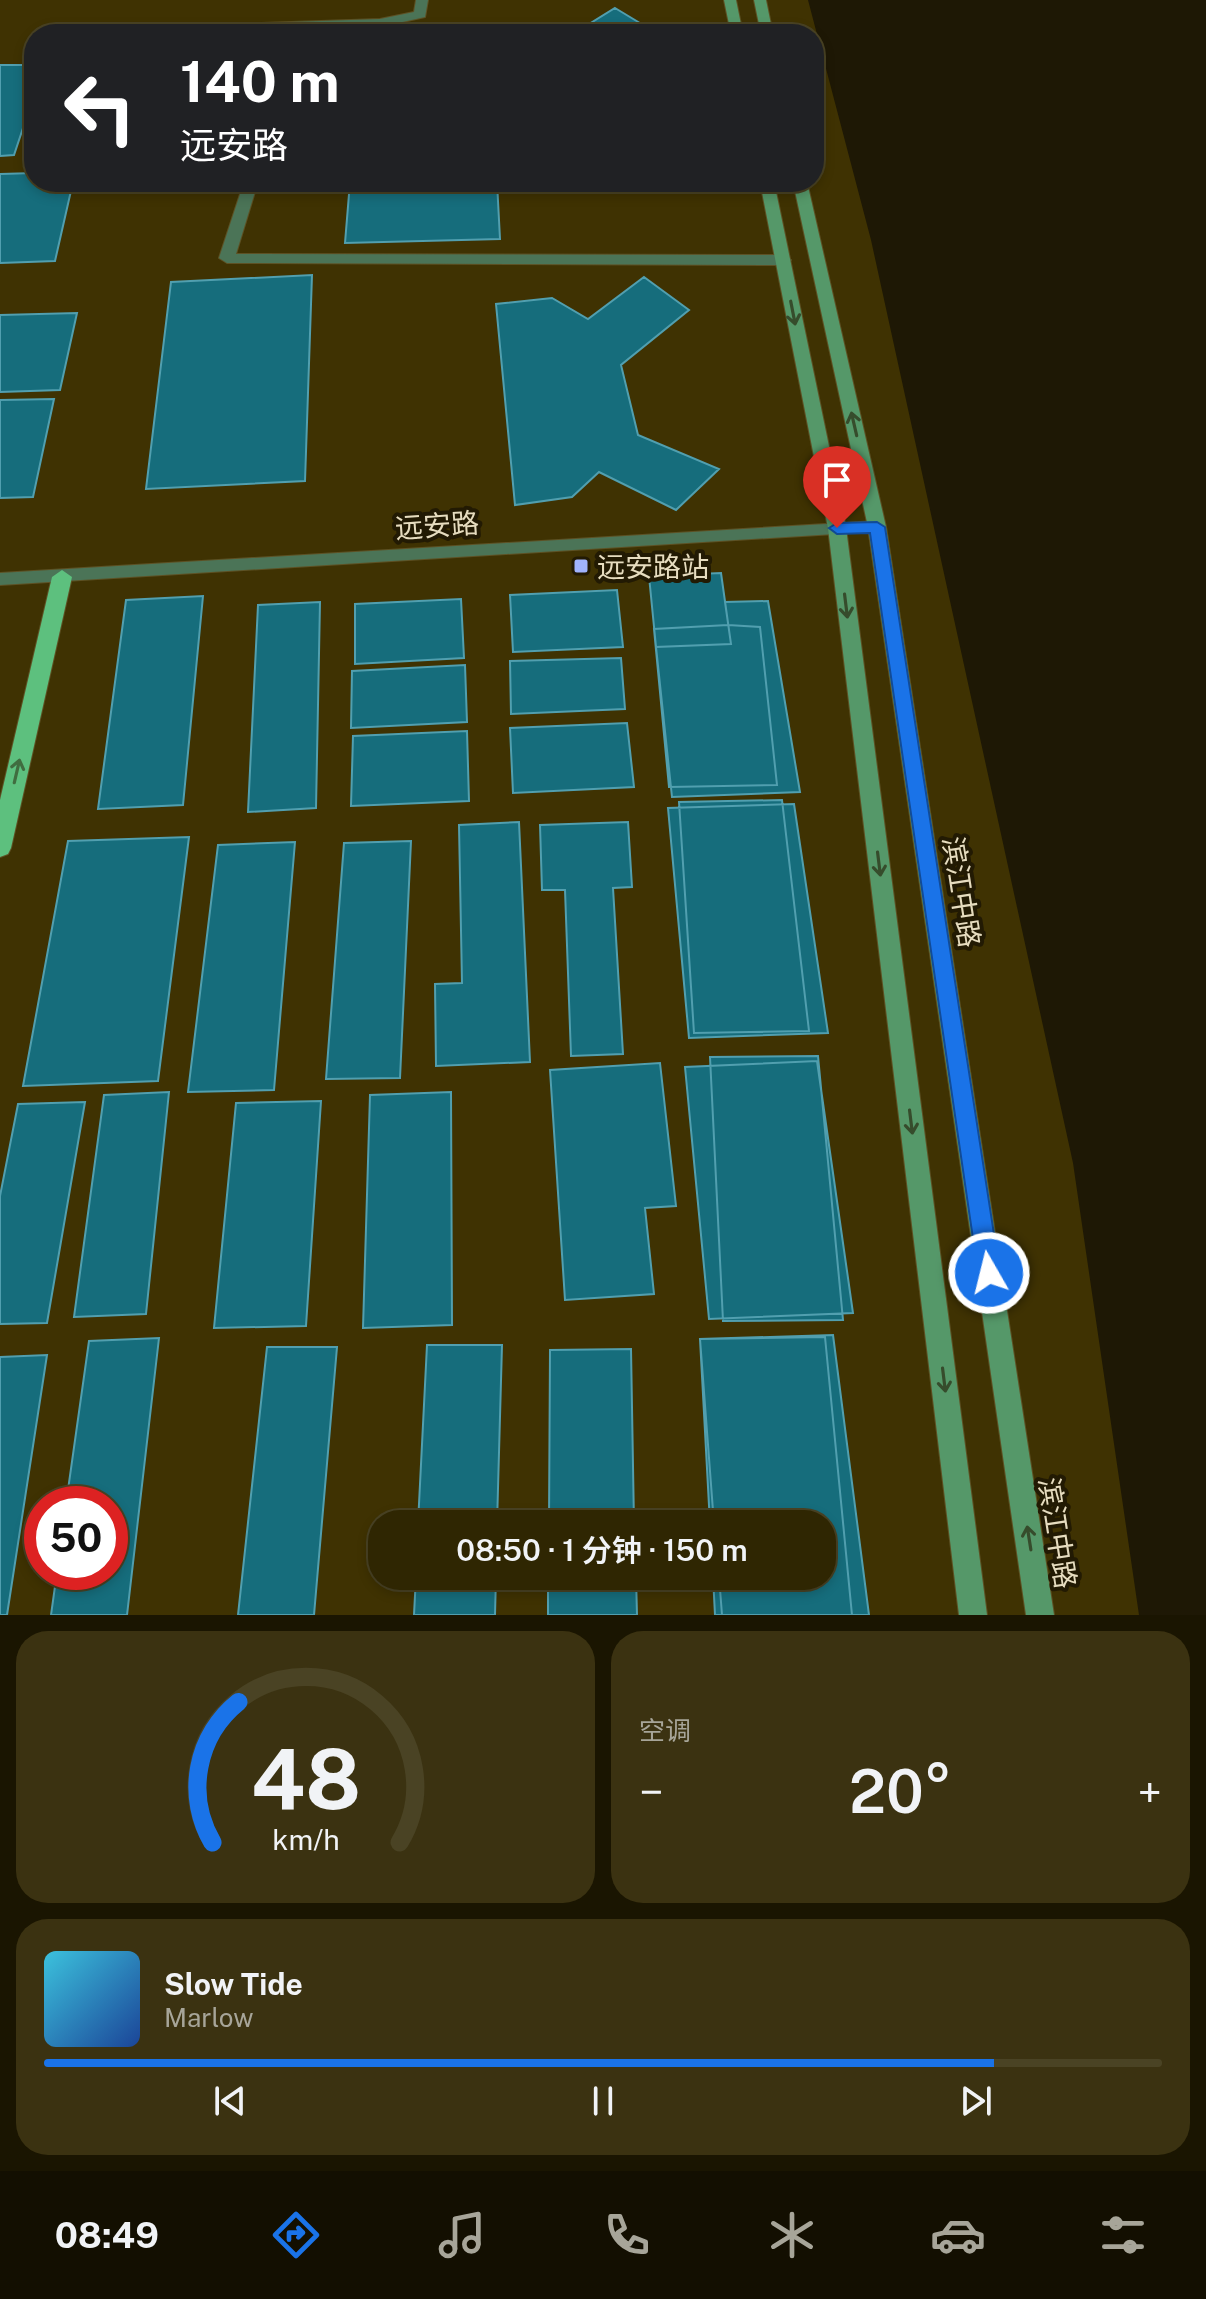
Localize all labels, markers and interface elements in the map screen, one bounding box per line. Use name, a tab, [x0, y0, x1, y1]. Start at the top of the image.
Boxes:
text: 140 m	[180, 49, 340, 115]
icon: left	[48, 56, 152, 160]
text: 远安路	[180, 124, 288, 166]
one-way arrow	[787, 300, 802, 326]
one-way arrow	[846, 412, 861, 437]
pin	[803, 446, 871, 528]
icon: arrive	[815, 458, 859, 502]
street label: 远安路	[394, 506, 480, 544]
place label: 远安路站	[597, 550, 709, 583]
marker: 远安路站	[572, 557, 590, 575]
one-way arrow	[839, 592, 854, 619]
one-way arrow	[10, 759, 25, 785]
street label: 滨江中路	[937, 834, 987, 950]
one-way arrow	[871, 850, 886, 877]
one-way arrow	[904, 1109, 919, 1134]
position arrow	[947, 1231, 1031, 1315]
one-way arrow	[936, 1366, 951, 1393]
street label: 滨江中路	[1033, 1475, 1083, 1591]
speed limit sign: 50	[24, 1486, 128, 1590]
one-way arrow	[1021, 1526, 1036, 1551]
text: 08:50 · 1 分钟 · 150 m	[456, 1532, 748, 1568]
text: 空调	[639, 1715, 691, 1746]
text: 48	[250, 1730, 361, 1828]
text: 20°	[849, 1756, 952, 1827]
text: −	[639, 1766, 663, 1818]
text: +	[1138, 1766, 1162, 1818]
text: km/h	[272, 1823, 339, 1856]
text: Slow Tide	[164, 1966, 303, 2002]
text: Marlow	[164, 2002, 254, 2033]
icon: previous	[208, 2079, 252, 2123]
icon: pause	[581, 2079, 625, 2123]
icon: next	[954, 2079, 998, 2123]
icon: directions	[268, 2207, 324, 2263]
icon: music	[434, 2207, 490, 2263]
icon: phone	[599, 2207, 655, 2263]
icon: climate	[764, 2207, 820, 2263]
icon: car	[930, 2207, 986, 2263]
icon: filters	[1095, 2207, 1151, 2263]
text: 08:49	[55, 2214, 159, 2256]

